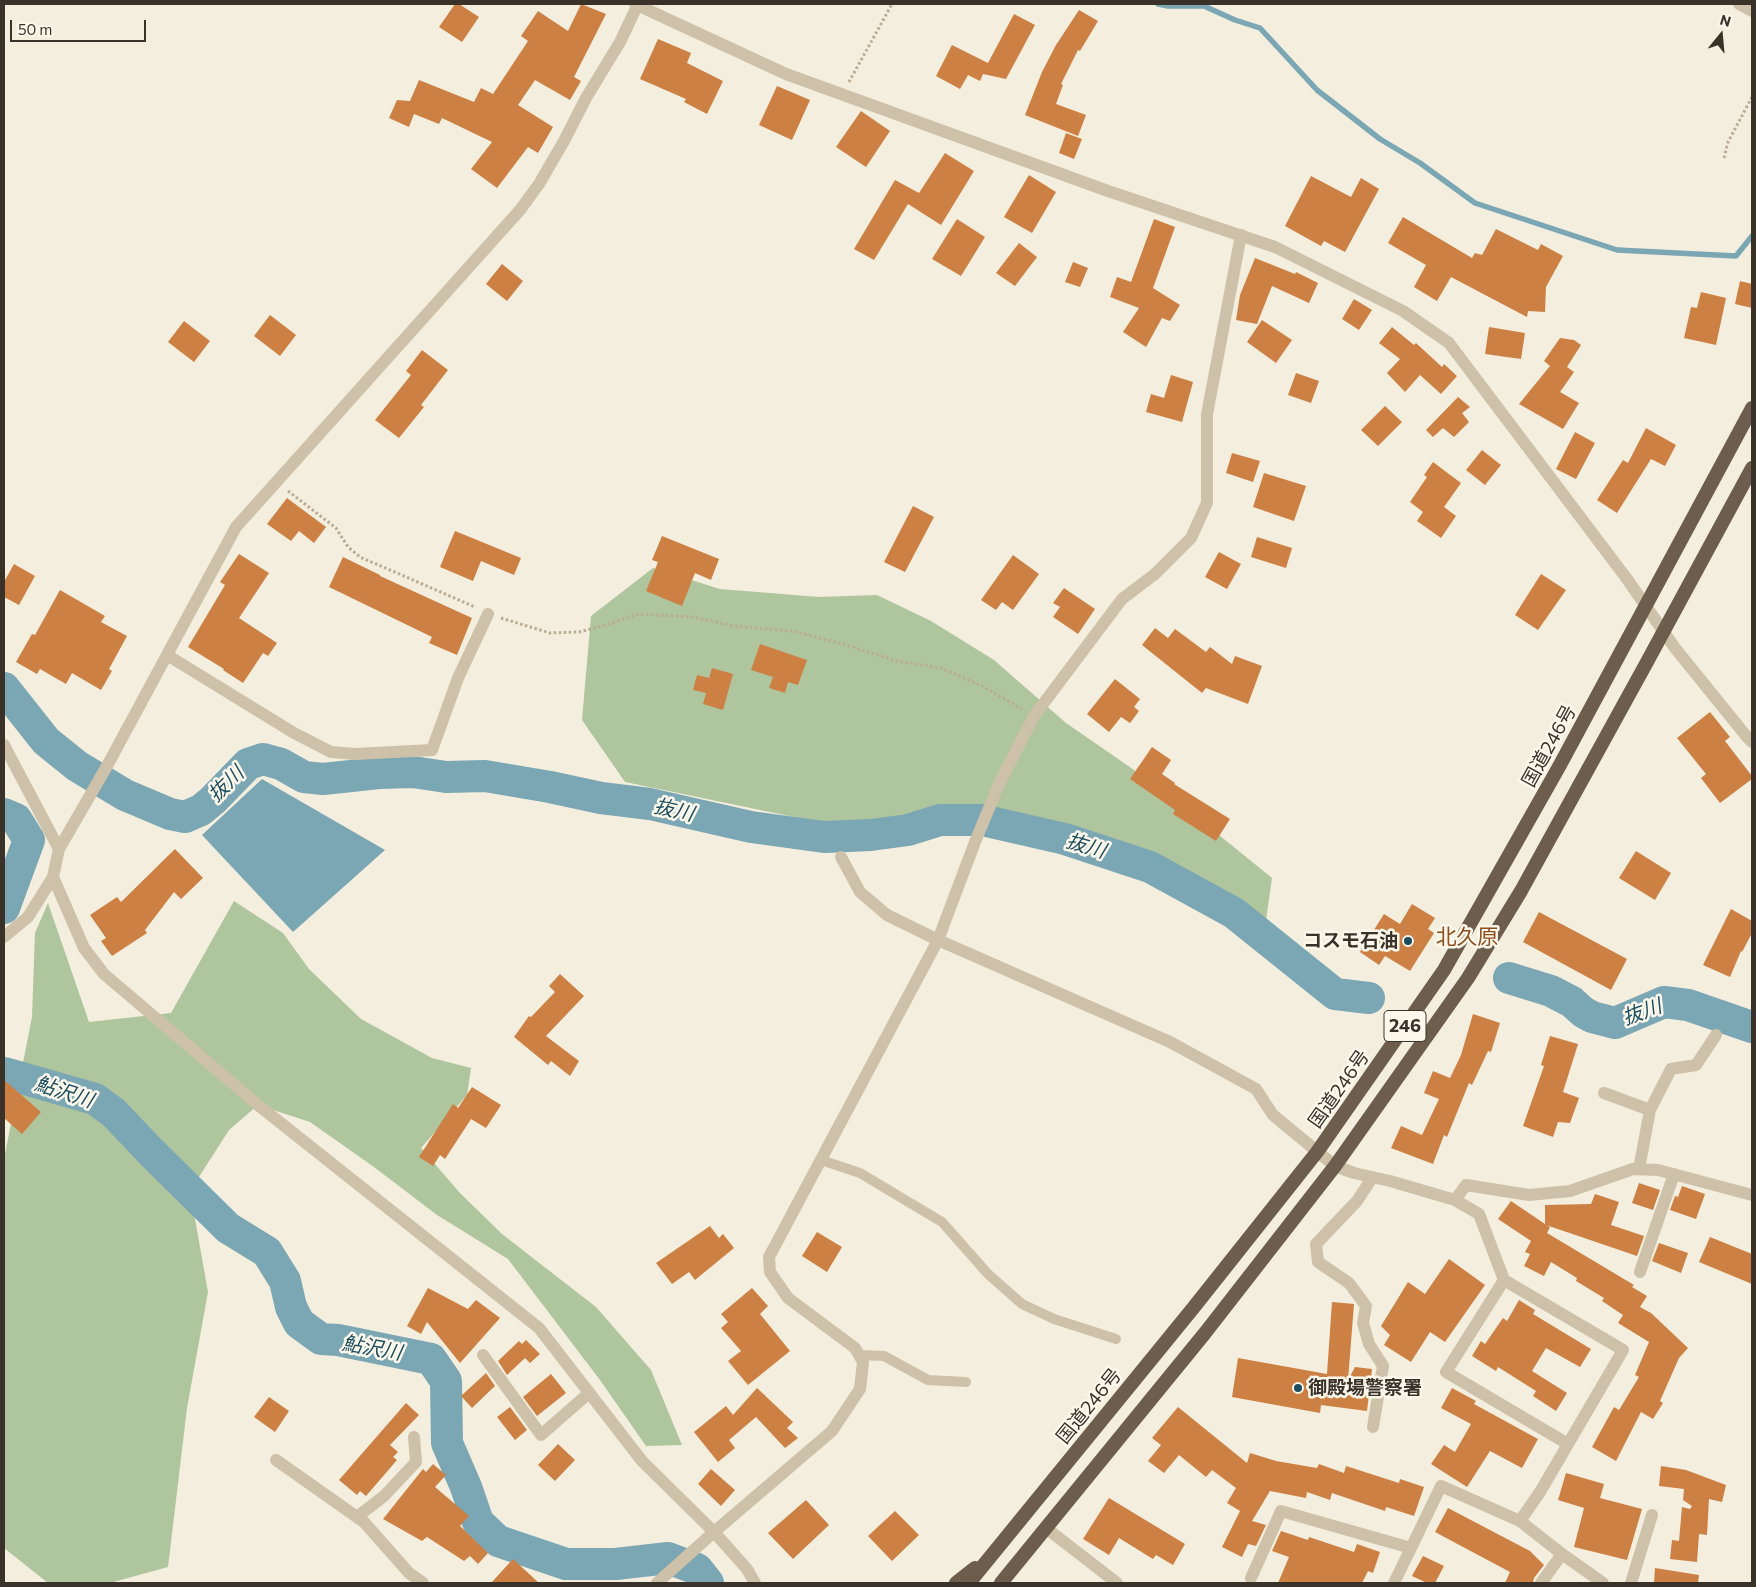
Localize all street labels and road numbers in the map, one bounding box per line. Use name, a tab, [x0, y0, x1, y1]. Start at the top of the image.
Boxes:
street label: 国道246号	[1517, 701, 1581, 791]
road number: 246	[1384, 1010, 1426, 1042]
street label: 国道246号	[1304, 1046, 1374, 1132]
street label: 国道246号	[1052, 1364, 1126, 1448]

